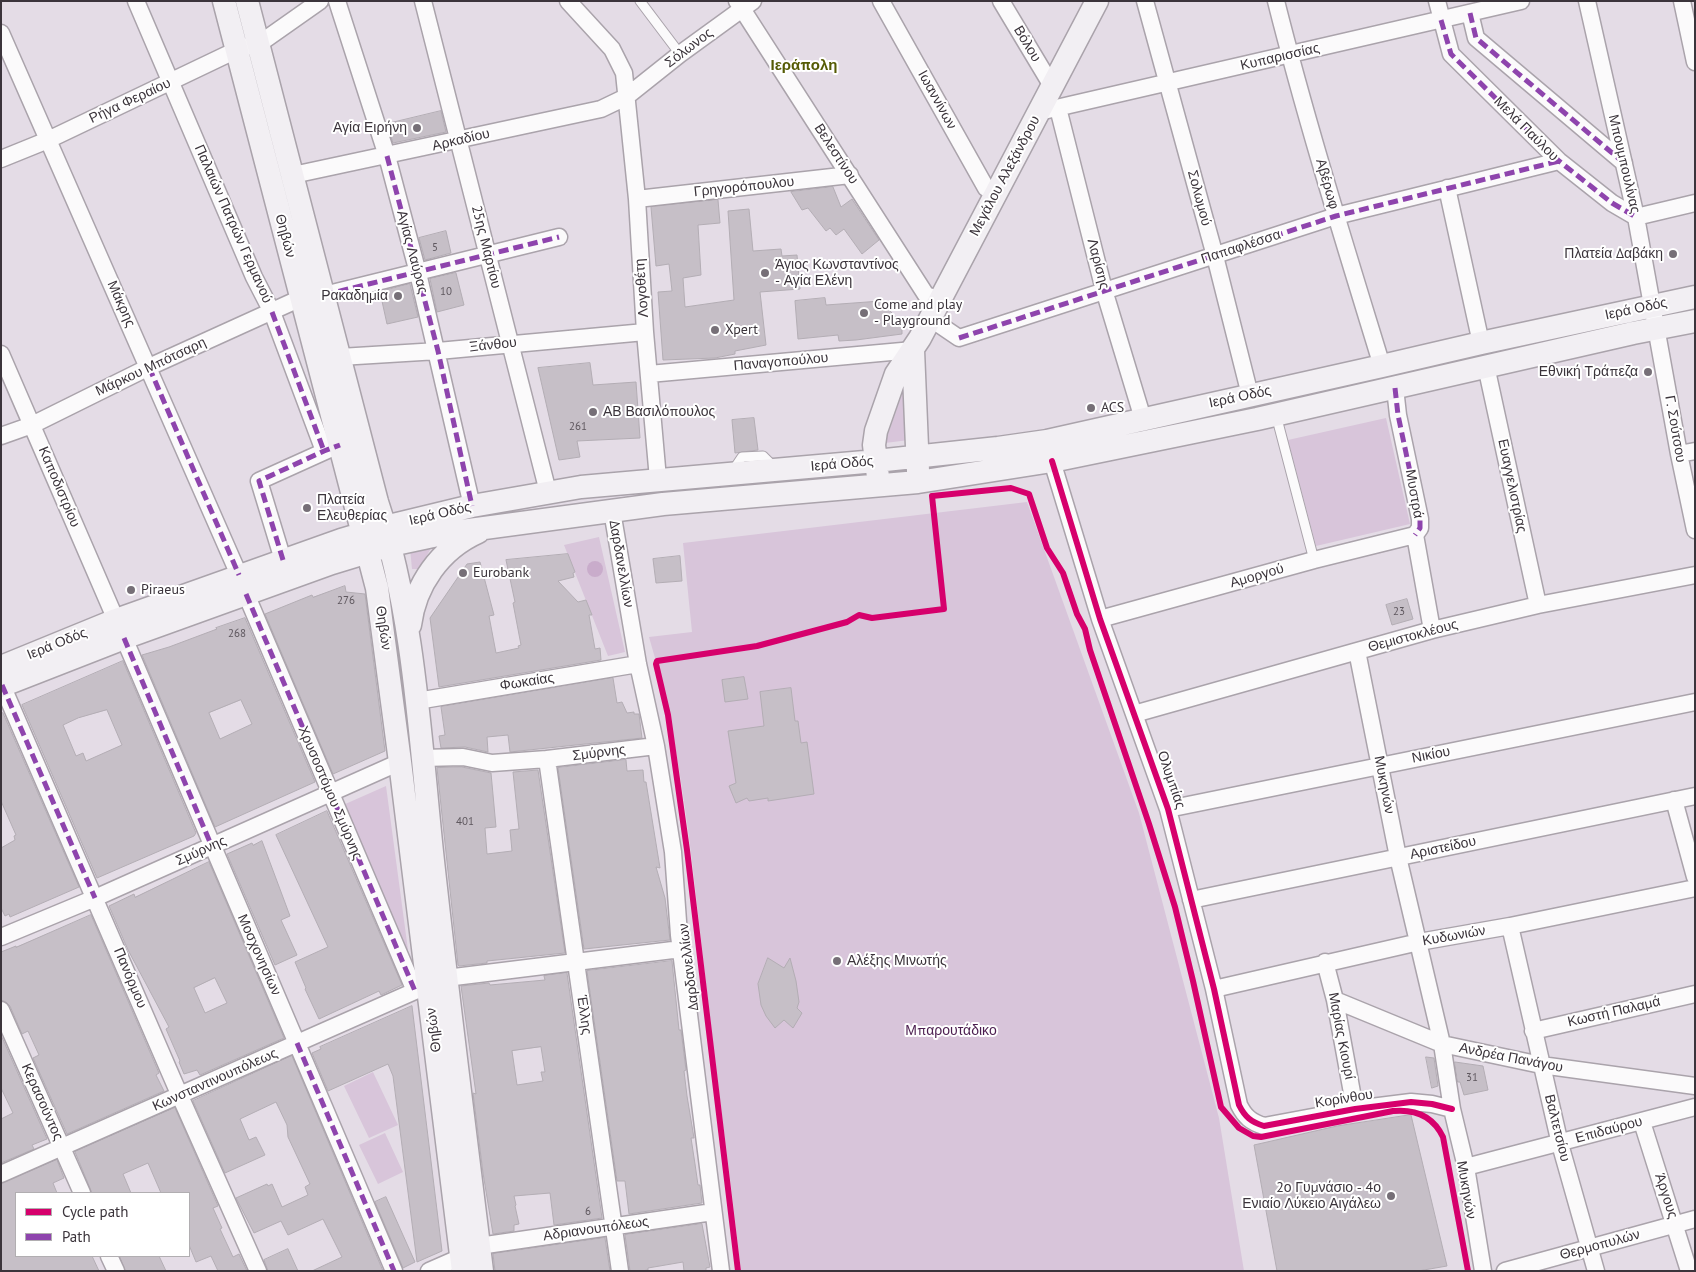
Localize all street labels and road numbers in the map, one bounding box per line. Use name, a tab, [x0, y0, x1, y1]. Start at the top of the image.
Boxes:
street label: Βόλου	[1010, 23, 1044, 65]
street label: Σόλωνος	[662, 25, 716, 71]
street label: Κυπαρισσίας	[1239, 40, 1321, 74]
street label: Ιωαννίνων	[914, 68, 960, 132]
street label: Ρήγα Φεραίου	[87, 75, 173, 127]
street label: Μελά Παύλου	[1490, 93, 1562, 165]
street label: Μεγάλου Αλεξάνδρου	[966, 113, 1044, 239]
street label: Μπουμπουλίνας	[1604, 113, 1644, 215]
street label: Βελεστίνου	[810, 121, 862, 187]
street label: Αρκαδίου	[431, 125, 491, 155]
street label: Παλαιών Πατρών Γερμανού	[190, 142, 276, 306]
street label: Αβέρωφ	[1312, 157, 1342, 211]
street label: Σολωμού	[1184, 168, 1214, 228]
street label: Γρηγορόπουλου	[693, 173, 795, 201]
street label: 25ης Μαρτίου	[468, 204, 504, 290]
street label: Αγίας Λαύρας	[393, 208, 431, 296]
street label: Θηβών	[271, 212, 299, 260]
street label: Παπαφλέσσα	[1199, 226, 1283, 268]
street label: Λαρίσης	[1083, 237, 1113, 291]
street label: Λογοθέτη	[632, 258, 652, 318]
street label: Μάκρης	[103, 278, 139, 330]
street label: Ιερά Οδός	[1603, 294, 1669, 324]
street label: Μάρκου Μπότσαρη	[93, 334, 209, 400]
street label: Ξάνθου	[469, 334, 517, 356]
street label: Παναγοπούλου	[733, 349, 829, 375]
street label: Ιερά Οδός	[1207, 382, 1273, 412]
street label: Γ. Σούτσου	[1661, 394, 1689, 464]
street label: Ευαγγελιστρίας	[1494, 438, 1530, 534]
street label: Καποδιστρίου	[34, 444, 84, 530]
street label: Ιερά Οδός	[810, 453, 874, 475]
street label: Μυστρά	[1401, 468, 1427, 520]
street label: Ιερά Οδός	[407, 499, 473, 529]
street label: Δαρδανελλίων	[605, 519, 637, 609]
street label: Αμοργού	[1228, 560, 1286, 592]
street label: Θηβών	[372, 605, 394, 651]
street label: Θεμιστοκλέους	[1366, 616, 1460, 656]
street label: Ιερά Οδός	[25, 624, 89, 664]
street label: Φωκαίας	[499, 669, 555, 695]
street label: Χρυσοστόμου Σμύρνης	[294, 724, 366, 862]
street label: Σμύρνης	[571, 741, 627, 765]
street label: Νικίου	[1410, 743, 1452, 767]
street label: Ολυμπίας	[1153, 749, 1189, 811]
street label: Μυκηνών	[1370, 754, 1398, 816]
street label: Σμύρνης	[173, 832, 229, 870]
street label: Αριστείδου	[1408, 833, 1478, 863]
street label: Μοσχονησίων	[234, 912, 284, 998]
street label: Δαρδανελλίων	[675, 922, 703, 1012]
street label: Κυδωνιών	[1421, 922, 1487, 950]
street label: Πανόρμου	[110, 945, 150, 1011]
street label: Μαρίας Κιουρί	[1324, 991, 1358, 1081]
street label: Κωστή Παλαμά	[1566, 993, 1662, 1031]
street label: Έλλης	[573, 994, 595, 1036]
street label: Θηβών	[423, 1007, 445, 1053]
street label: Ανδρέα Πανάγου	[1458, 1040, 1564, 1076]
street label: Κωνσταντινουπόλεως	[150, 1045, 280, 1115]
street label: Κερασούντος	[18, 1061, 66, 1143]
street label: Κορίνθου	[1314, 1086, 1374, 1112]
street label: Βαλτετσίου	[1541, 1093, 1573, 1163]
street label: Επιδαύρου	[1574, 1113, 1644, 1147]
street label: Μυκηνών	[1453, 1159, 1479, 1221]
street label: Άργους	[1651, 1171, 1681, 1221]
street label: Αδριανουπόλεως	[542, 1213, 650, 1245]
street label: Θερμοπυλών	[1558, 1226, 1642, 1264]

